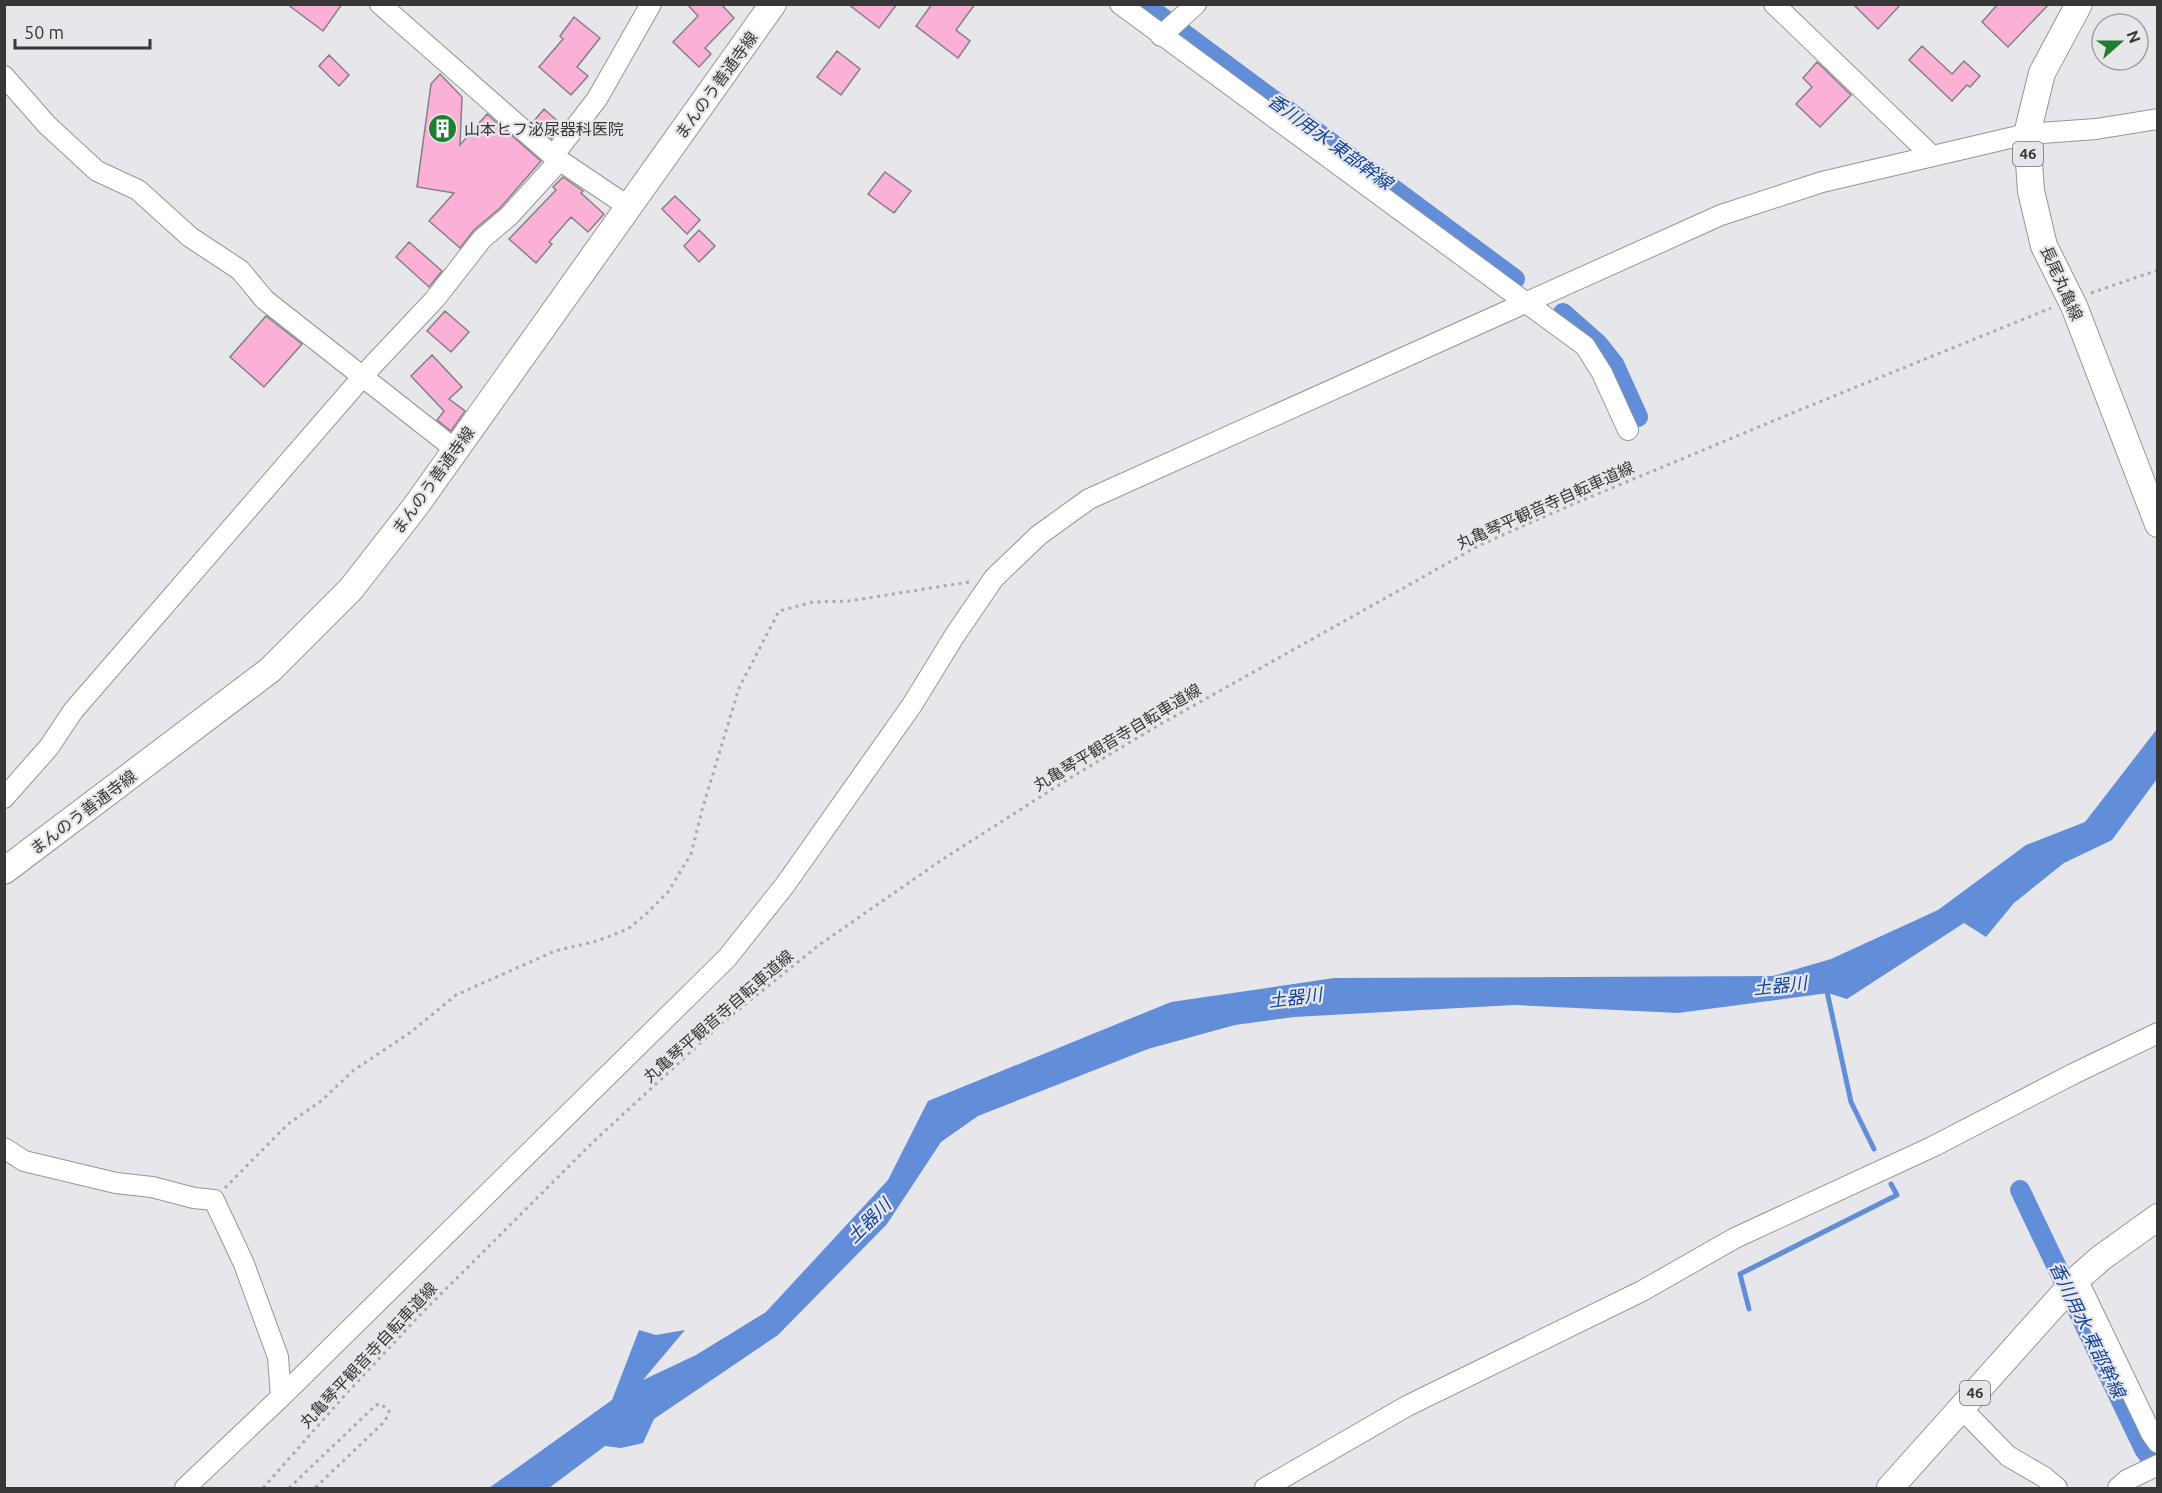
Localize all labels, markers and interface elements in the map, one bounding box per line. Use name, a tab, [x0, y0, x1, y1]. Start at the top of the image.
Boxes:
scale bar	[15, 12, 150, 50]
north arrow	[2090, 12, 2150, 72]
text: 50 m	[24, 22, 64, 42]
street label: まんのう善通寺線	[671, 28, 761, 142]
text: N	[2123, 28, 2145, 45]
water label: 香川用水 東部幹線	[1265, 90, 1398, 194]
building icon: 山本ヒフ泌尿器科医院	[427, 113, 459, 145]
place label: 山本ヒフ泌尿器科医院	[464, 120, 624, 138]
road number: 46	[2013, 142, 2043, 166]
street label: 長尾丸亀線	[2038, 243, 2086, 323]
street label: まんのう善通寺線	[388, 423, 478, 537]
street label: 丸亀琴平観音寺自転車道線	[1454, 458, 1636, 552]
street label: 丸亀琴平観音寺自転車道線	[1030, 680, 1204, 794]
street label: まんのう善通寺線	[26, 766, 140, 858]
street label: 丸亀琴平観音寺自転車道線	[640, 946, 796, 1086]
water label: 土器川	[1752, 972, 1810, 998]
water label: 土器川	[1267, 984, 1325, 1010]
water label: 土器川	[842, 1193, 896, 1246]
water label: 香川用水 東部幹線	[2046, 1259, 2130, 1402]
street label: 丸亀琴平観音寺自転車道線	[296, 1279, 440, 1431]
road number: 46	[1960, 1381, 1990, 1405]

